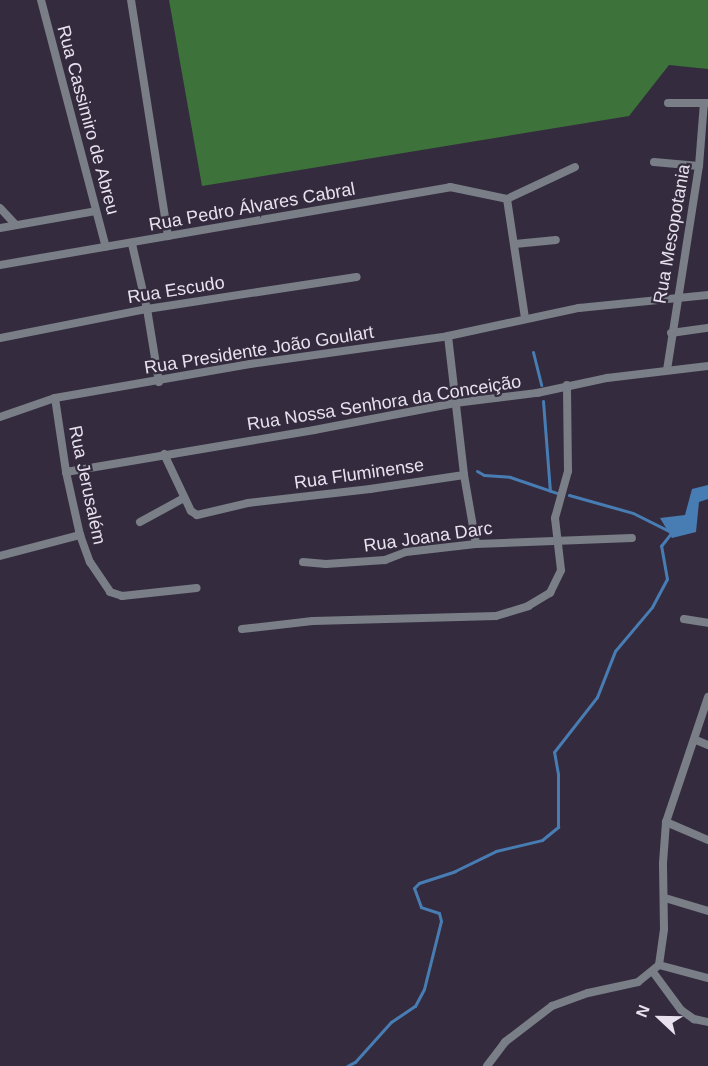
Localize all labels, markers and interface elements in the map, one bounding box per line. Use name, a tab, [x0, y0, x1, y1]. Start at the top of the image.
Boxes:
street label: Rua Cassimiro de Abreu	[52, 23, 124, 217]
street label: Rua Mesopotania	[649, 163, 695, 305]
street label: Rua Pedro Álvares Cabral	[147, 178, 357, 236]
street label: Rua Escudo	[126, 272, 226, 308]
street label: Rua Presidente João Goulart	[143, 321, 375, 379]
street label: Rua Nossa Senhora da Conceição	[245, 371, 523, 435]
street label: Rua Jerusalém	[64, 424, 110, 546]
street label: Rua Fluminense	[293, 454, 425, 494]
street label: Rua Joana Darc	[362, 517, 494, 557]
north arrow	[630, 988, 690, 1048]
text: N	[633, 1003, 653, 1020]

